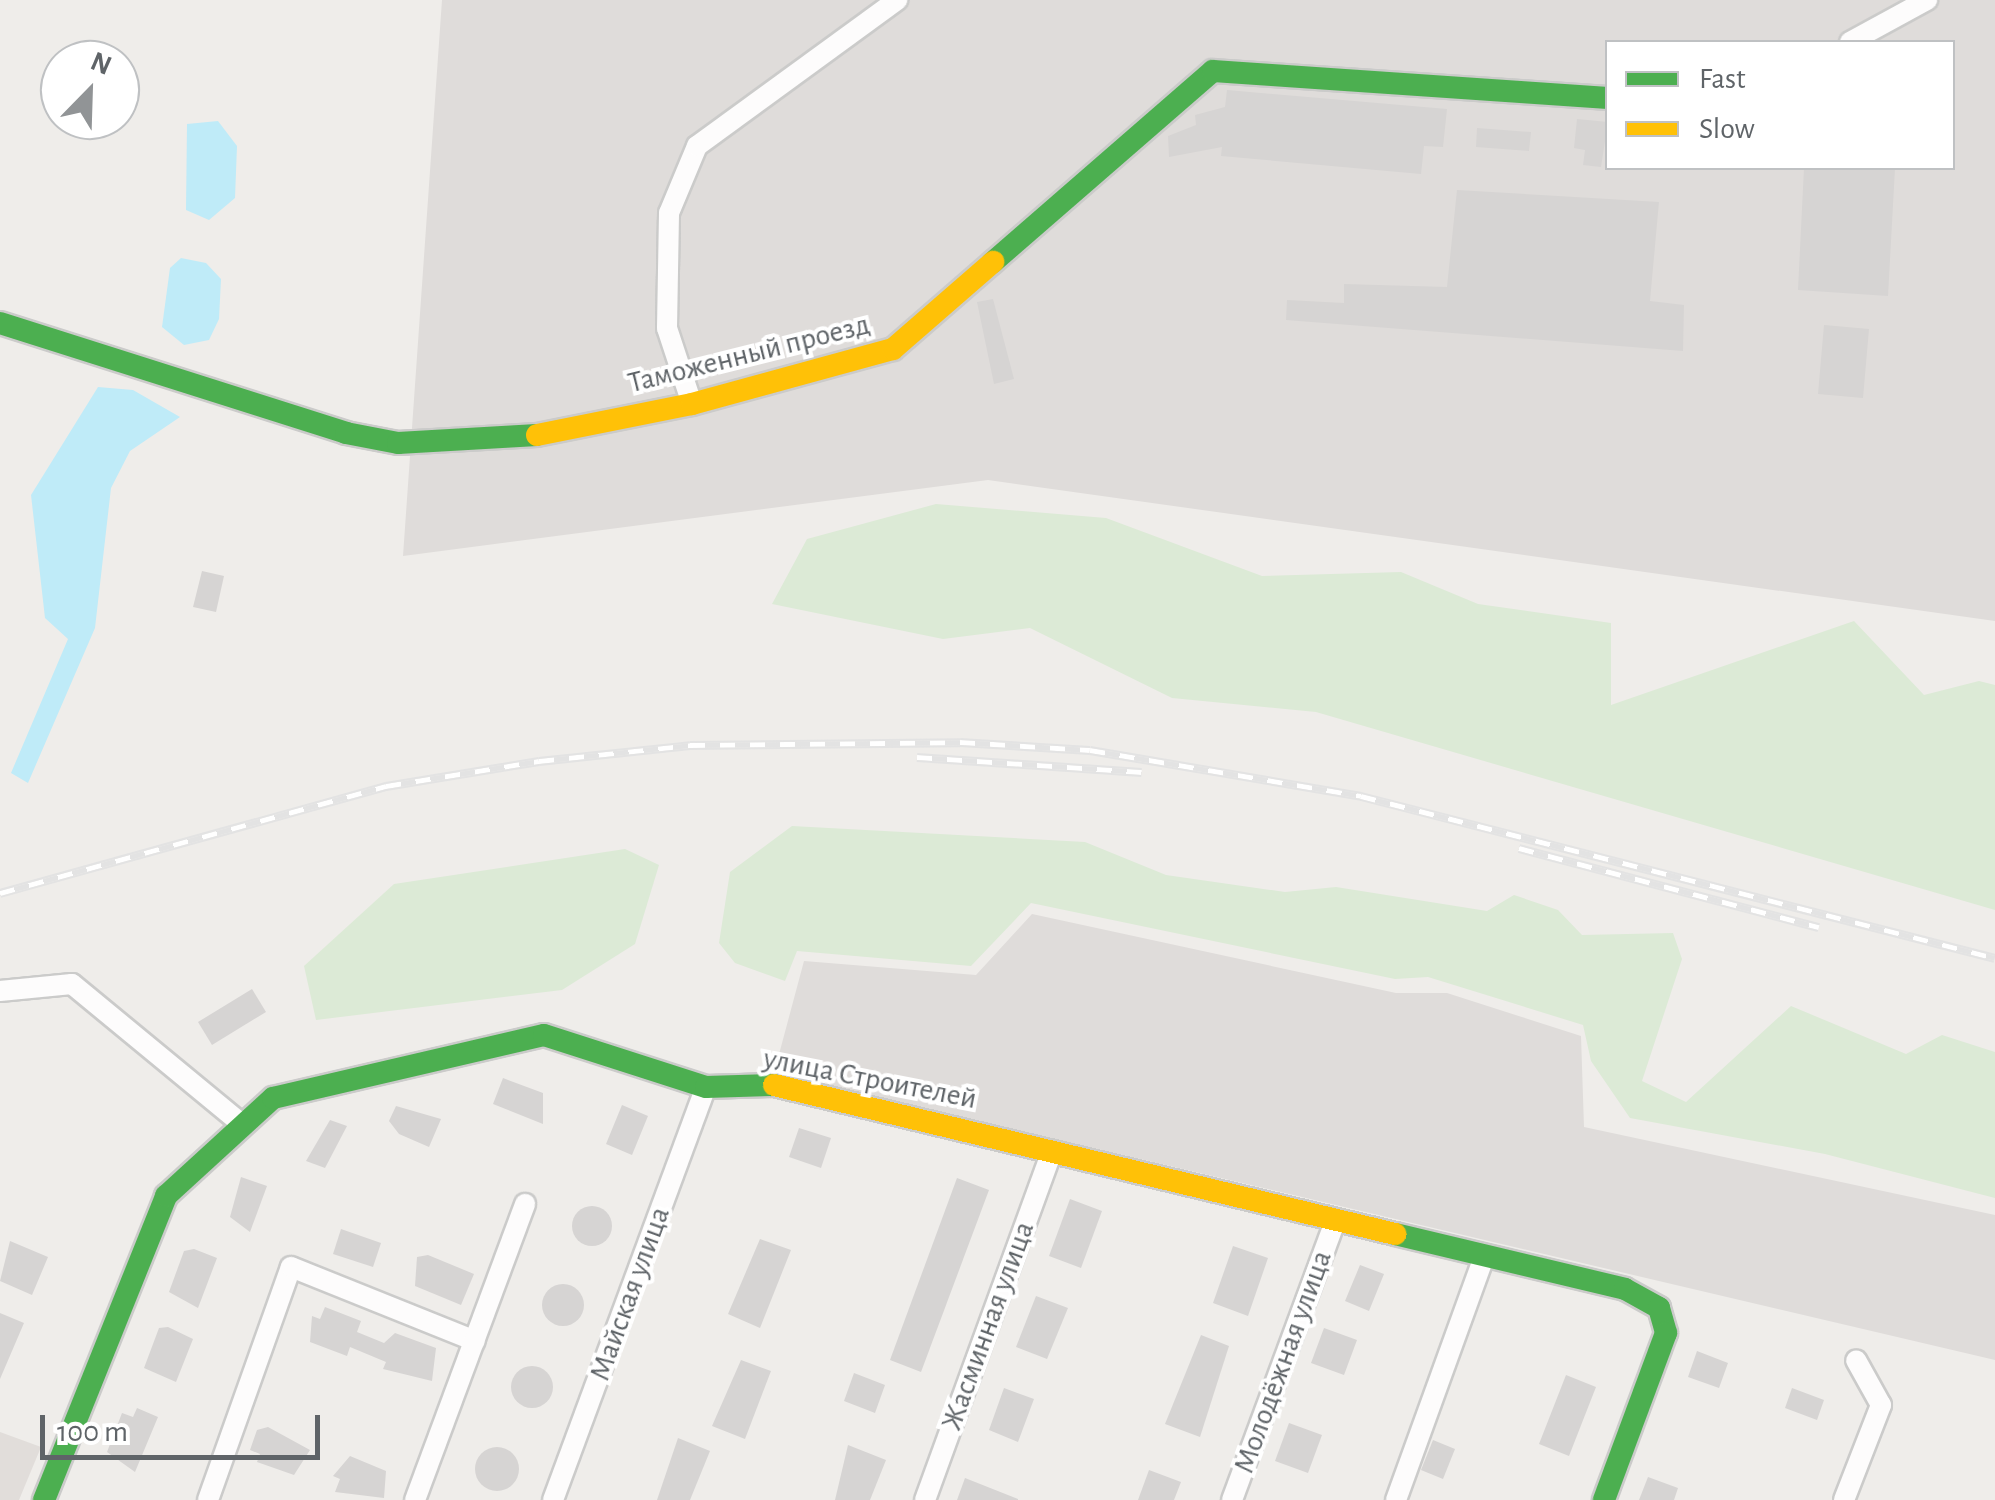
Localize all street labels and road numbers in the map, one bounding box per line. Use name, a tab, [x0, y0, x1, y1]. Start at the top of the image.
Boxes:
street label: Таможенный проезд	[625, 307, 873, 401]
street label: улица Строителей	[760, 1041, 980, 1117]
street label: Майская улица	[582, 1202, 678, 1386]
street label: Жасминная улица	[934, 1217, 1042, 1435]
street label: Молодёжная улица	[1226, 1246, 1340, 1478]

